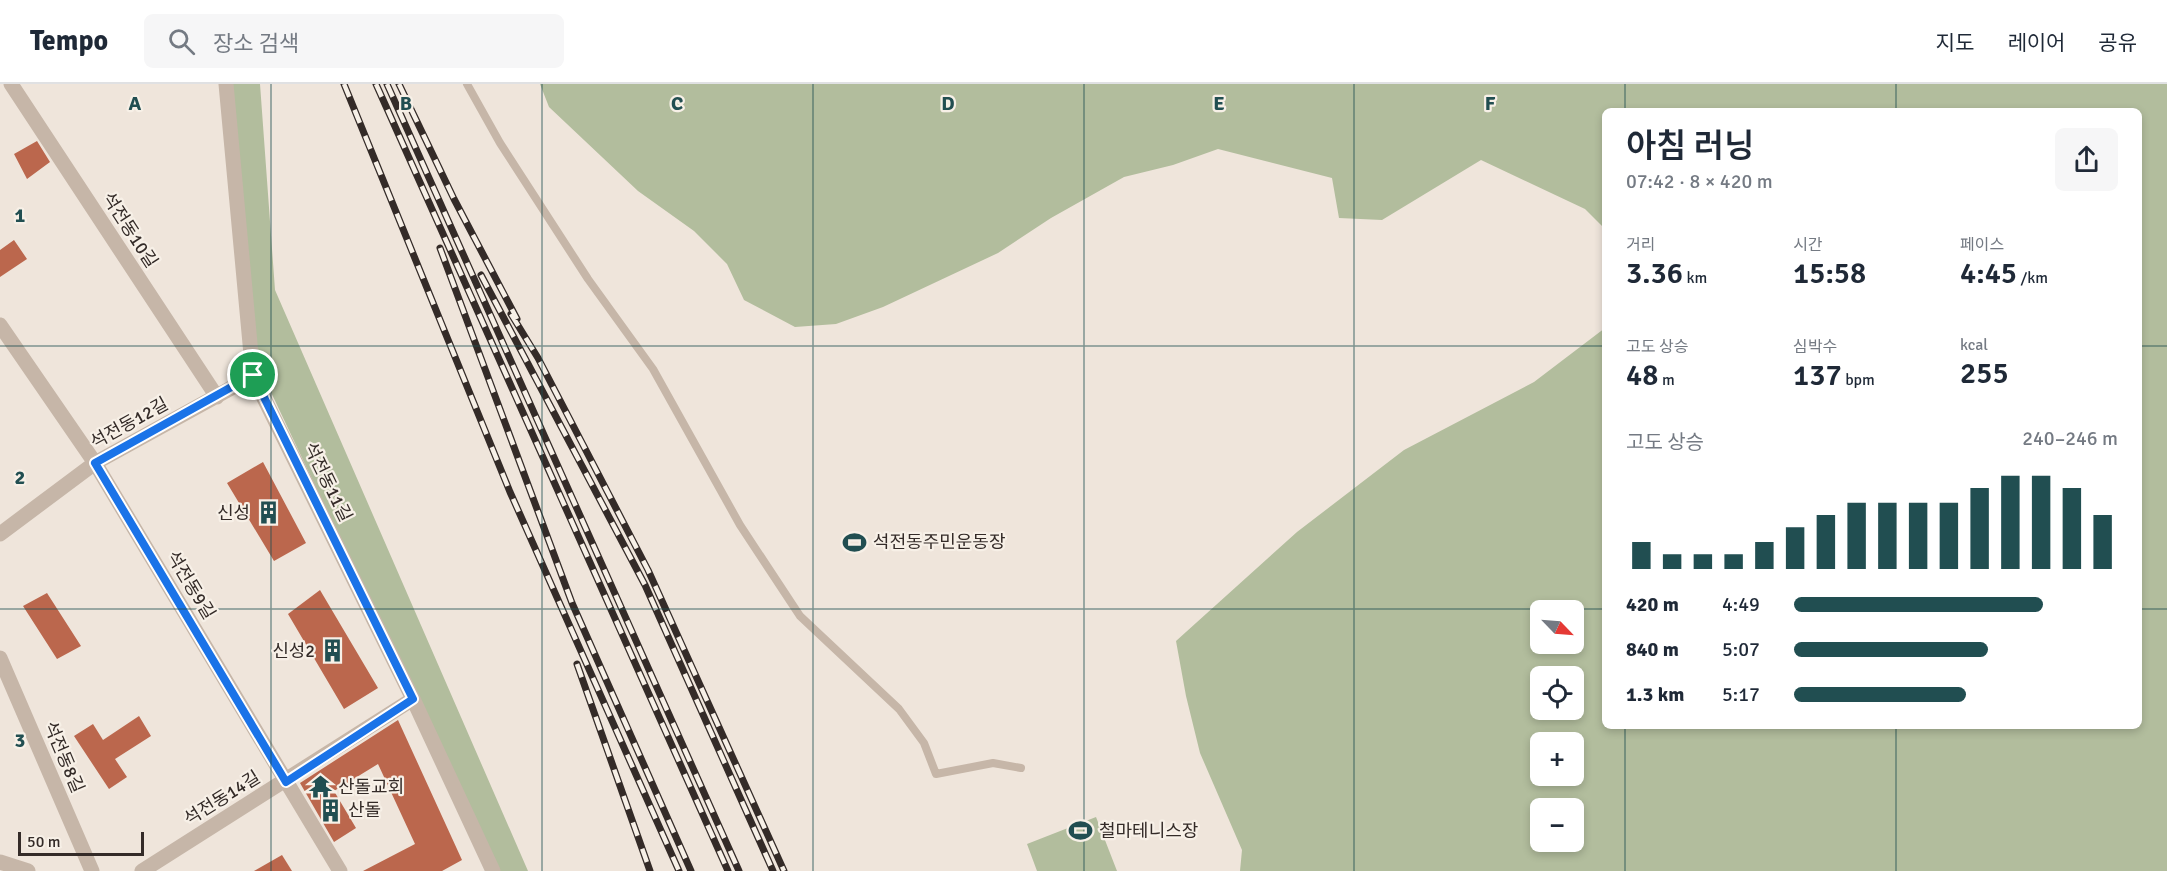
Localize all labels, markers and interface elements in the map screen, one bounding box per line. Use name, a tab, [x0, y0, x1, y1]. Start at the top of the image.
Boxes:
search box	[144, 14, 564, 68]
text: Tempo	[30, 24, 108, 58]
icon: search	[165, 25, 198, 58]
text: 장소 검색	[213, 30, 299, 57]
text: 지도	[1936, 30, 1974, 56]
text: 레이어	[2007, 30, 2065, 56]
text: 공유	[2098, 30, 2137, 56]
text: A	[129, 91, 142, 116]
text: B	[400, 91, 412, 116]
text: C	[671, 91, 683, 116]
text: D	[941, 91, 955, 116]
text: E	[1213, 91, 1225, 116]
text: F	[1485, 91, 1496, 116]
text: 아침 러닝	[1626, 126, 1755, 167]
button: share	[2055, 128, 2118, 191]
text: 07:42 · 8 × 420 m	[1626, 169, 1773, 194]
street label: 석전동10길	[97, 188, 163, 272]
text: 1	[15, 203, 26, 228]
text: 거리	[1626, 235, 1655, 255]
text: 시간	[1793, 235, 1822, 255]
text: 페이스	[1960, 235, 2004, 255]
text: 3.36	[1626, 255, 1683, 292]
text: 15:58	[1793, 255, 1866, 292]
text: 4:45	[1960, 255, 2017, 292]
text: km	[1683, 268, 1707, 288]
text: /km	[2017, 268, 2048, 288]
text: kcal	[1960, 335, 1988, 355]
text: 고도 상승	[1626, 337, 1688, 357]
text: 심박수	[1793, 337, 1837, 357]
pin	[227, 349, 278, 400]
text: 255	[1960, 355, 2009, 392]
text: 48	[1626, 357, 1658, 394]
text: 137	[1793, 357, 1842, 394]
icon: arrive	[236, 358, 269, 391]
text: m	[1658, 370, 1675, 390]
text: bpm	[1842, 370, 1875, 390]
street label: 석전동12길	[86, 393, 172, 453]
text: 240–246 m	[2022, 426, 2118, 451]
text: 고도 상승	[1626, 430, 1704, 455]
street label: 석전동11길	[299, 439, 357, 525]
text: 2	[15, 465, 25, 490]
building icon: 신성	[255, 500, 281, 526]
place label: 신성	[217, 502, 250, 524]
sports icon: 석전동주민운동장	[842, 529, 868, 555]
place label: 석전동주민운동장	[873, 531, 1005, 553]
street label: 석전동9길	[162, 547, 220, 623]
text: 420 m	[1626, 592, 1679, 617]
text: 4:49	[1722, 592, 1760, 617]
north arrow	[1530, 600, 1584, 654]
map controls	[1530, 600, 1584, 852]
text: 840 m	[1626, 637, 1679, 662]
text: 5:07	[1722, 637, 1760, 662]
building icon: 신성2	[320, 638, 346, 664]
place label: 신성2	[272, 640, 315, 662]
button: locate	[1530, 666, 1584, 720]
text: 1.3 km	[1626, 682, 1684, 707]
text: 5:17	[1722, 682, 1760, 707]
street label: 석전동8길	[39, 718, 89, 796]
text: 3	[15, 728, 25, 753]
button: +	[1530, 732, 1584, 786]
street label: 석전동14길	[180, 766, 264, 830]
temple icon: 산돌교회	[307, 774, 333, 800]
place label: 산돌교회	[338, 776, 404, 798]
building icon: 산돌	[317, 797, 343, 823]
button: −	[1530, 798, 1584, 852]
place label: 산돌	[348, 799, 381, 821]
sports icon: 철마테니스장	[1068, 818, 1094, 844]
place label: 철마테니스장	[1099, 820, 1198, 842]
scale bar	[18, 829, 144, 856]
text: 50 m	[27, 832, 61, 852]

